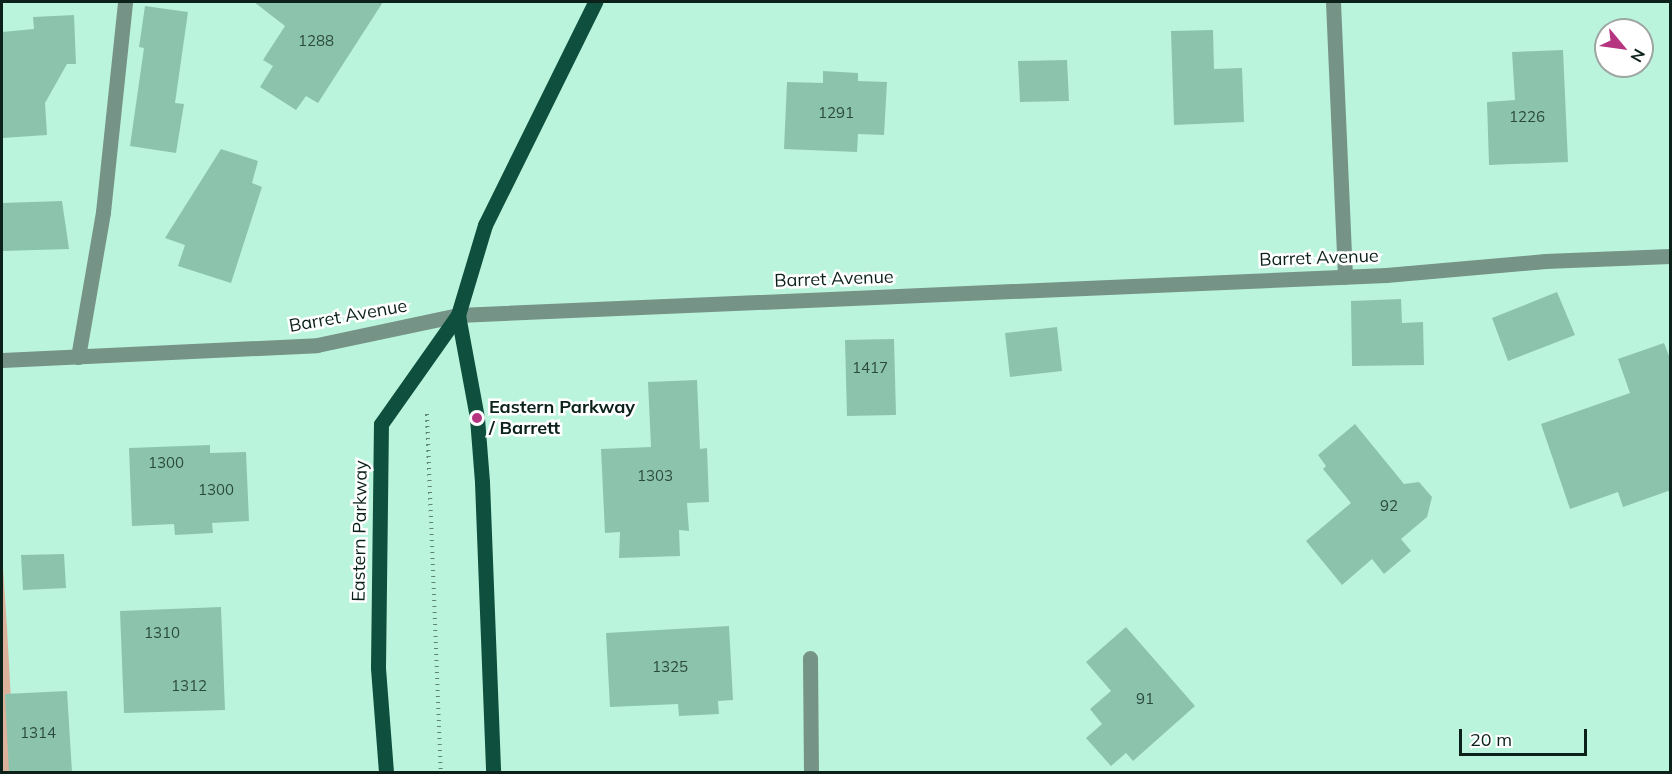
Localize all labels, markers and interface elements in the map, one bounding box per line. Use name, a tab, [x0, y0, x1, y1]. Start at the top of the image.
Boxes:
north arrow	[1594, 18, 1654, 78]
house number: 1288	[298, 32, 334, 50]
text: N	[1626, 46, 1650, 66]
house number: 1291	[818, 104, 854, 122]
house number: 1226	[1509, 108, 1545, 126]
street label: Barret Avenue	[1259, 245, 1379, 271]
street label: Barret Avenue	[774, 266, 894, 292]
street label: Barret Avenue	[287, 295, 409, 337]
house number: 1417	[852, 359, 888, 377]
place label: Eastern Parkway / Barrett	[489, 397, 635, 440]
marker: Eastern Parkway / Barrett	[470, 411, 484, 425]
house number: 1300	[148, 454, 184, 472]
street label: Eastern Parkway	[348, 460, 372, 602]
house number: 1303	[637, 467, 673, 485]
house number: 1300	[198, 481, 234, 499]
house number: 92	[1380, 497, 1398, 515]
house number: 1310	[144, 624, 180, 642]
house number: 1325	[652, 658, 688, 676]
house number: 1312	[171, 677, 207, 695]
house number: 91	[1136, 690, 1154, 708]
scale bar	[1462, 717, 1590, 755]
house number: 1314	[20, 724, 56, 742]
text: 20 m	[1470, 728, 1512, 751]

